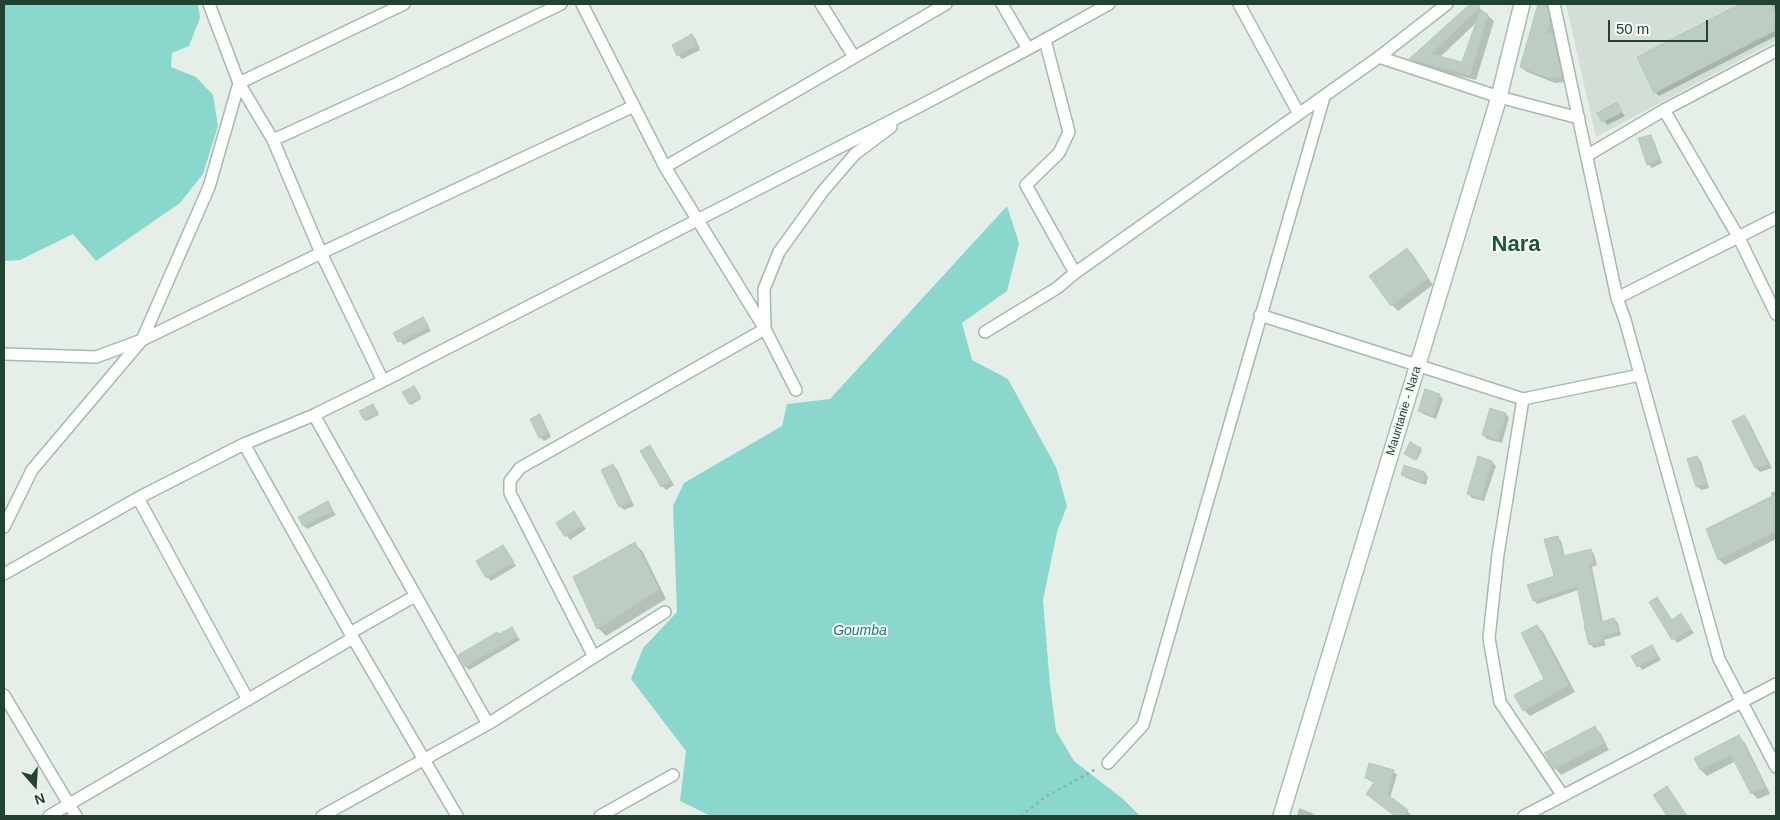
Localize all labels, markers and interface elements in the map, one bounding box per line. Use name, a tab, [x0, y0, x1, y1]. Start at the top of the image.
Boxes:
scale bar	[1610, 10, 1710, 42]
text: 50 m	[1616, 20, 1649, 37]
district label: Nara	[1492, 232, 1540, 258]
street label: Mauritanie - Nara	[1384, 365, 1424, 457]
water label: Goumba	[833, 623, 887, 639]
north arrow	[10, 760, 60, 810]
text: N	[32, 790, 47, 808]

